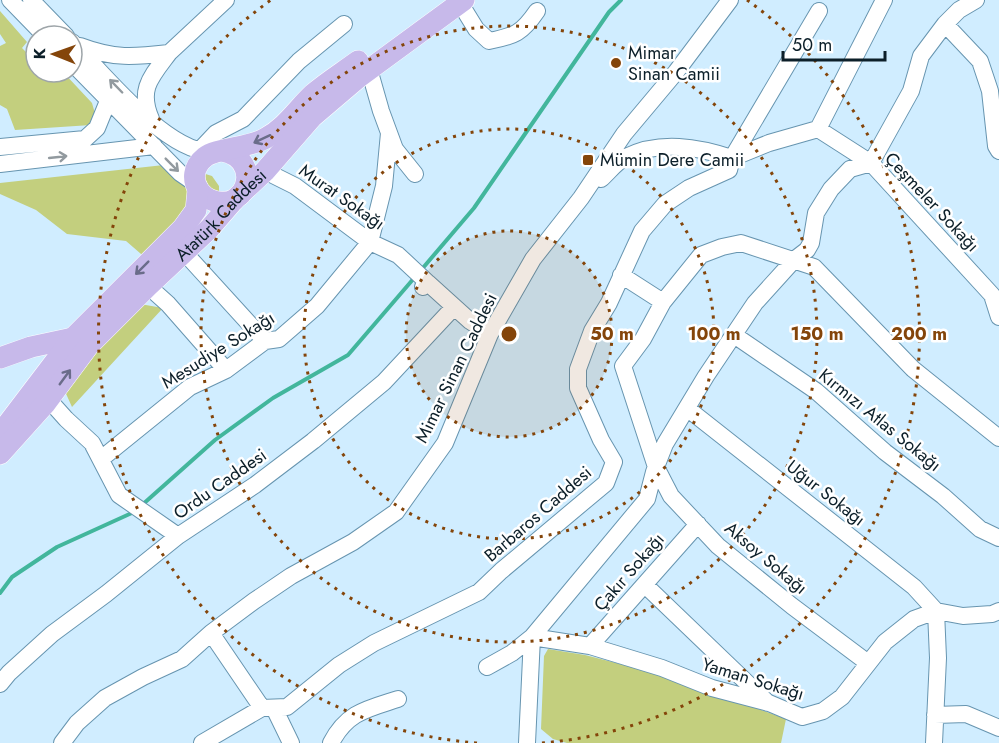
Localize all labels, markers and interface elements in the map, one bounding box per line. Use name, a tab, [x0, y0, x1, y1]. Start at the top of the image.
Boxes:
north arrow	[24, 24, 84, 84]
scale bar	[783, 24, 885, 62]
text: 50 m	[792, 32, 832, 58]
place label: Mimar Sinan Camii	[628, 40, 720, 87]
text: K	[28, 47, 51, 60]
marker: Mimar Sinan Camii	[609, 56, 623, 70]
one-way arrow	[108, 79, 123, 94]
one-way arrow	[254, 134, 272, 146]
street label: Çeşmeler Sokağı	[879, 146, 985, 258]
place label: Mümin Dere Camii	[600, 147, 744, 173]
one-way arrow	[48, 151, 68, 162]
marker: Mümin Dere Camii	[581, 153, 595, 167]
one-way arrow	[164, 157, 179, 172]
street label: Murat Sokağı	[294, 158, 390, 236]
street label: Atatürk Caddesi	[169, 163, 272, 267]
one-way arrow	[135, 261, 150, 275]
street label: Mimar Sinan Caddesi	[408, 289, 504, 447]
street label: Mesudiye Sokağı	[156, 305, 280, 395]
text: 50 m	[590, 321, 634, 347]
text: 100 m	[687, 321, 741, 347]
text: 150 m	[791, 321, 843, 347]
text: 200 m	[891, 321, 947, 347]
centre of rings	[499, 324, 519, 344]
street label: Kırmızı Atlas Sokağı	[813, 362, 947, 478]
one-way arrow	[59, 370, 71, 386]
street label: Ordu Caddesi	[168, 442, 272, 526]
street label: Uğur Sokağı	[781, 454, 871, 532]
street label: Barbaros Caddesi	[479, 460, 597, 568]
street label: Aksoy Sokağı	[719, 516, 813, 600]
street label: Çakır Sokağı	[588, 527, 670, 617]
street label: Yaman Sokağı	[699, 651, 807, 707]

